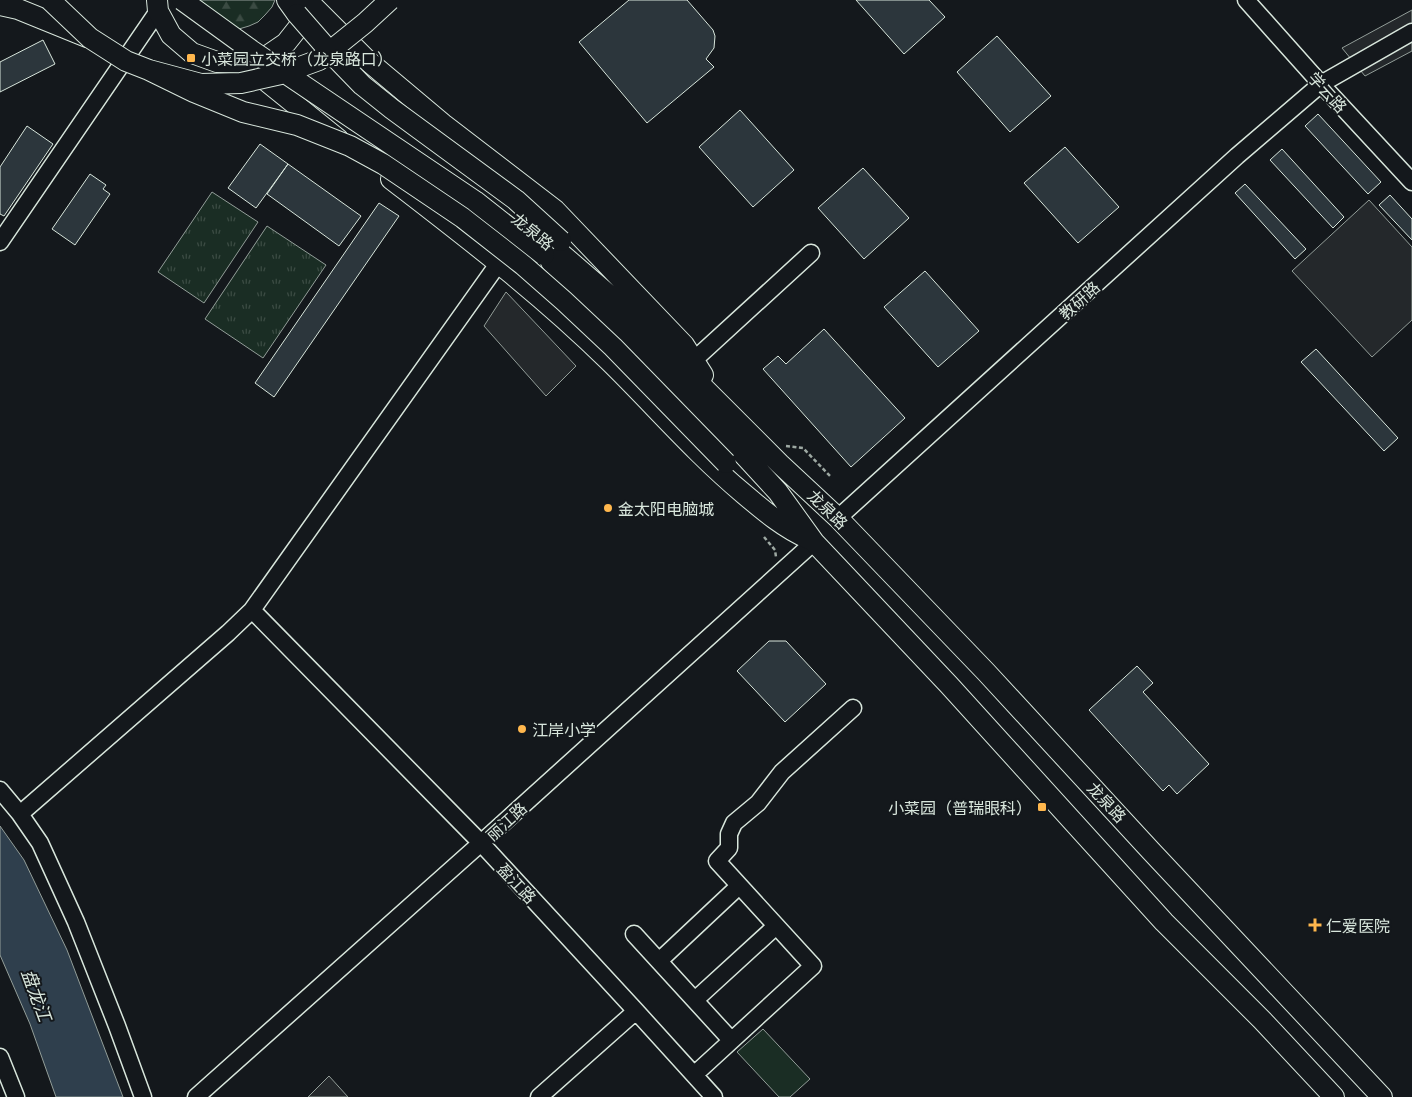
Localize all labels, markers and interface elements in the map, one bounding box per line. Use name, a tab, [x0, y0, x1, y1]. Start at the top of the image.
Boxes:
place label: 小菜园立交桥（龙泉路口）	[201, 49, 393, 68]
marker: 小菜园立交桥（龙泉路口）	[185, 52, 197, 64]
street label: 学云路	[1305, 68, 1351, 116]
street label: 龙泉路	[508, 209, 558, 253]
street label: 教研路	[1055, 277, 1103, 323]
street label: 龙泉路	[804, 485, 852, 533]
place label: 金太阳电脑城	[618, 499, 714, 518]
marker: 金太阳电脑城	[602, 502, 614, 514]
place label: 江岸小学	[532, 720, 596, 739]
marker: 江岸小学	[516, 723, 528, 735]
street label: 龙泉路	[1084, 778, 1130, 826]
street label: 丽江路	[482, 798, 530, 844]
place label: 小菜园（普瑞眼科）	[888, 798, 1032, 817]
marker: 小菜园（普瑞眼科）	[1036, 801, 1048, 813]
street label: 盈江路	[494, 859, 540, 907]
place label: 仁爱医院	[1326, 916, 1390, 935]
marker: 仁爱医院	[1308, 918, 1322, 932]
water label: 盘龙江	[17, 966, 57, 1026]

